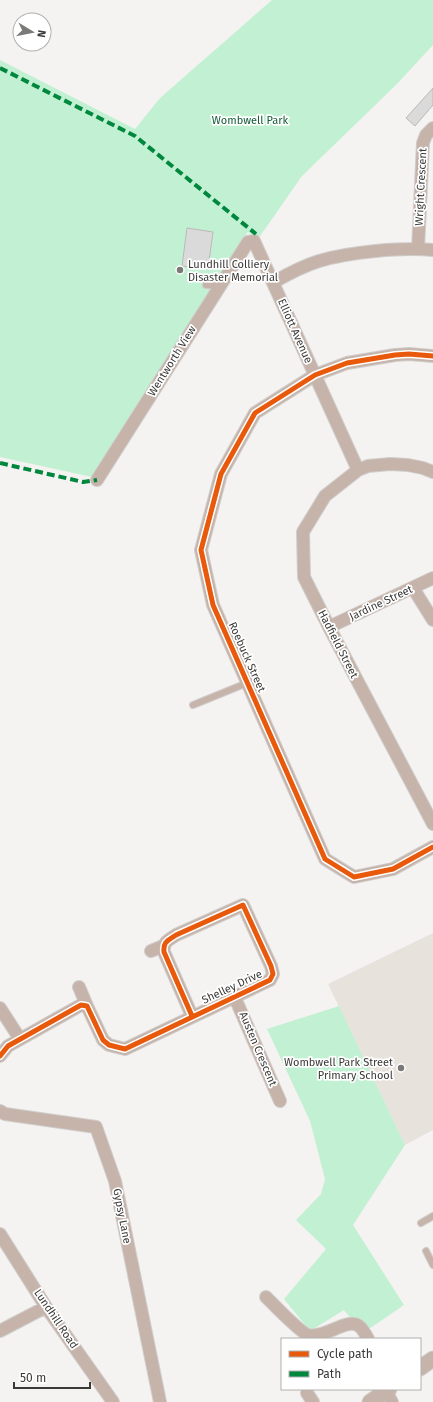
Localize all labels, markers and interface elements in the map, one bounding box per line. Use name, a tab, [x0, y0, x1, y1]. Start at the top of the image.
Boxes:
north arrow	[12, 12, 52, 52]
text: N	[34, 29, 48, 38]
park label: Wombwell Park	[212, 114, 288, 127]
street label: Wright Crescent	[412, 148, 430, 226]
place label: Lundhill Colliery Disaster Memorial	[188, 258, 278, 284]
marker: Lundhill Colliery Disaster Memorial	[175, 265, 185, 275]
street label: Elliott Avenue	[275, 297, 315, 365]
street label: Wentworth View	[145, 323, 199, 399]
street label: Jardine Street	[347, 583, 415, 623]
street label: Hadfield Street	[315, 608, 361, 680]
street label: Roebuck Street	[226, 620, 268, 694]
street label: Shelley Drive	[200, 967, 264, 1007]
street label: Austen Crescent	[236, 1010, 280, 1088]
place label: Wombwell Park Street Primary School	[284, 1056, 393, 1082]
marker: Wombwell Park Street Primary School	[396, 1063, 406, 1073]
street label: Gypsy Lane	[110, 1187, 134, 1245]
street label: Lundhill Road	[31, 1287, 81, 1351]
legend	[281, 1338, 421, 1390]
text: Cycle path	[317, 1347, 373, 1361]
scale bar	[14, 1364, 90, 1390]
text: Path	[317, 1367, 341, 1381]
text: 50 m	[20, 1371, 46, 1385]

